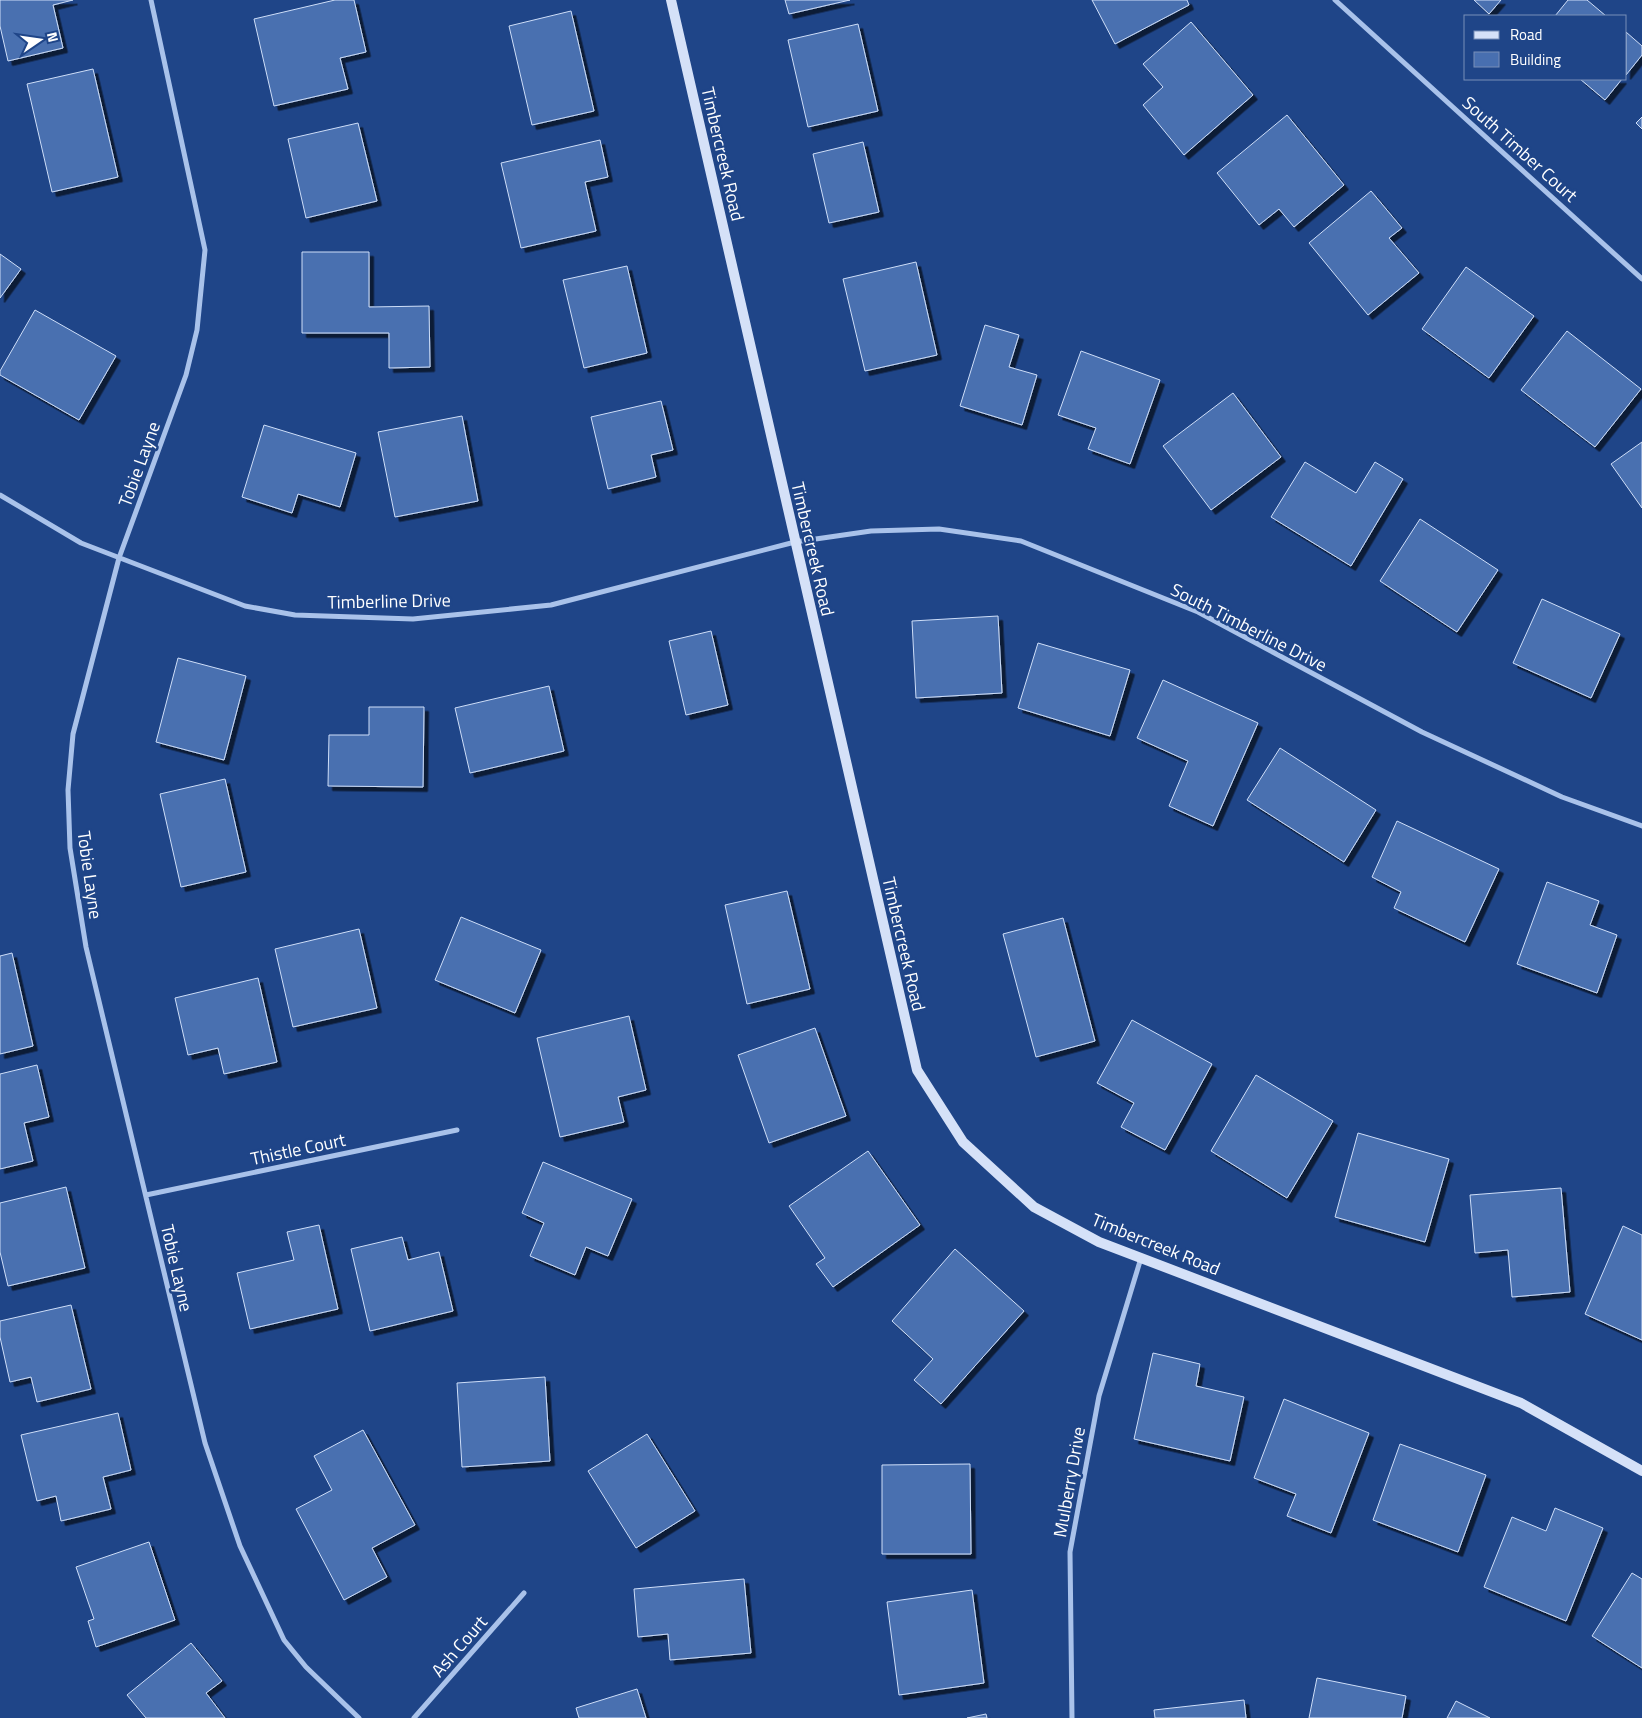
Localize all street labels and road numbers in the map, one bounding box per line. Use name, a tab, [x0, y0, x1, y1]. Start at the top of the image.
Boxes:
street label: Timbercreek Road	[694, 84, 752, 224]
street label: South Timber Court	[1456, 90, 1584, 209]
street label: Tobie Layne	[111, 418, 167, 510]
street label: Timbercreek Road	[784, 479, 842, 619]
street label: South Timberline Drive	[1166, 576, 1332, 678]
street label: Timberline Drive	[327, 586, 451, 616]
street label: Tobie Layne	[70, 829, 110, 921]
street label: Timbercreek Road	[875, 874, 933, 1014]
street label: Thistle Court	[248, 1126, 349, 1172]
street label: Timbercreek Road	[1088, 1206, 1224, 1282]
street label: Tobie Layne	[154, 1222, 200, 1314]
street label: Mulberry Drive	[1046, 1425, 1092, 1539]
street label: Ash Court	[425, 1609, 494, 1683]

